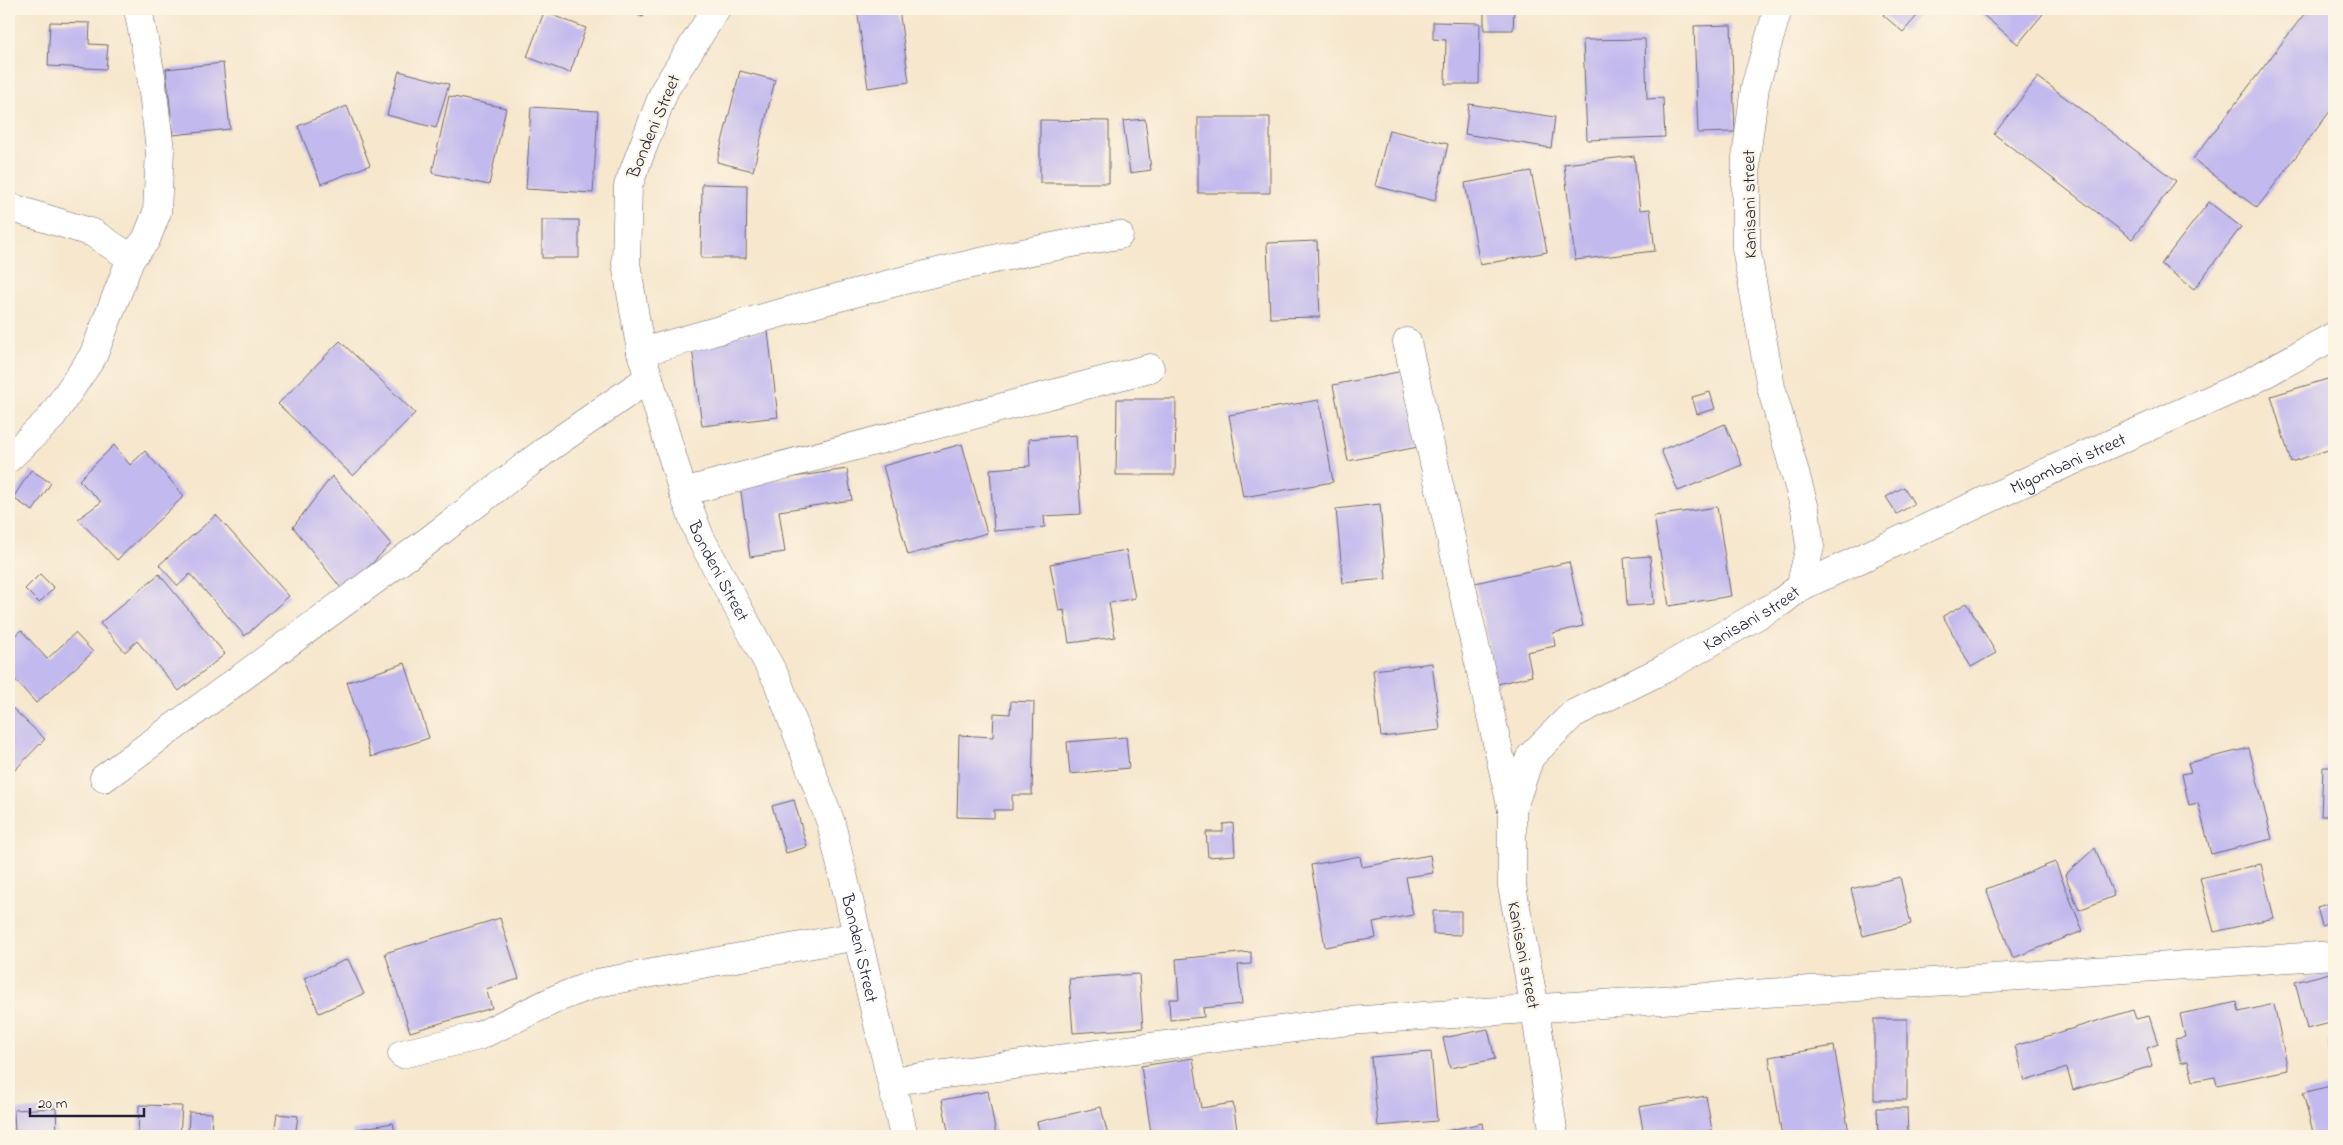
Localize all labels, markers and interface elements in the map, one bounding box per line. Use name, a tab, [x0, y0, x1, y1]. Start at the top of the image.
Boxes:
street label: Bondeni Street	[621, 71, 688, 184]
street label: Kanisani street	[1737, 149, 1765, 259]
street label: Migombani street	[2006, 428, 2131, 502]
street label: Bondeni Street	[680, 517, 754, 627]
street label: Kanisani street	[1699, 580, 1807, 659]
street label: Bondeni Street	[833, 891, 883, 1005]
street label: Kanisani street	[1499, 899, 1545, 1011]
scale bar	[30, 1085, 144, 1117]
text: 20 m	[38, 1093, 68, 1115]

